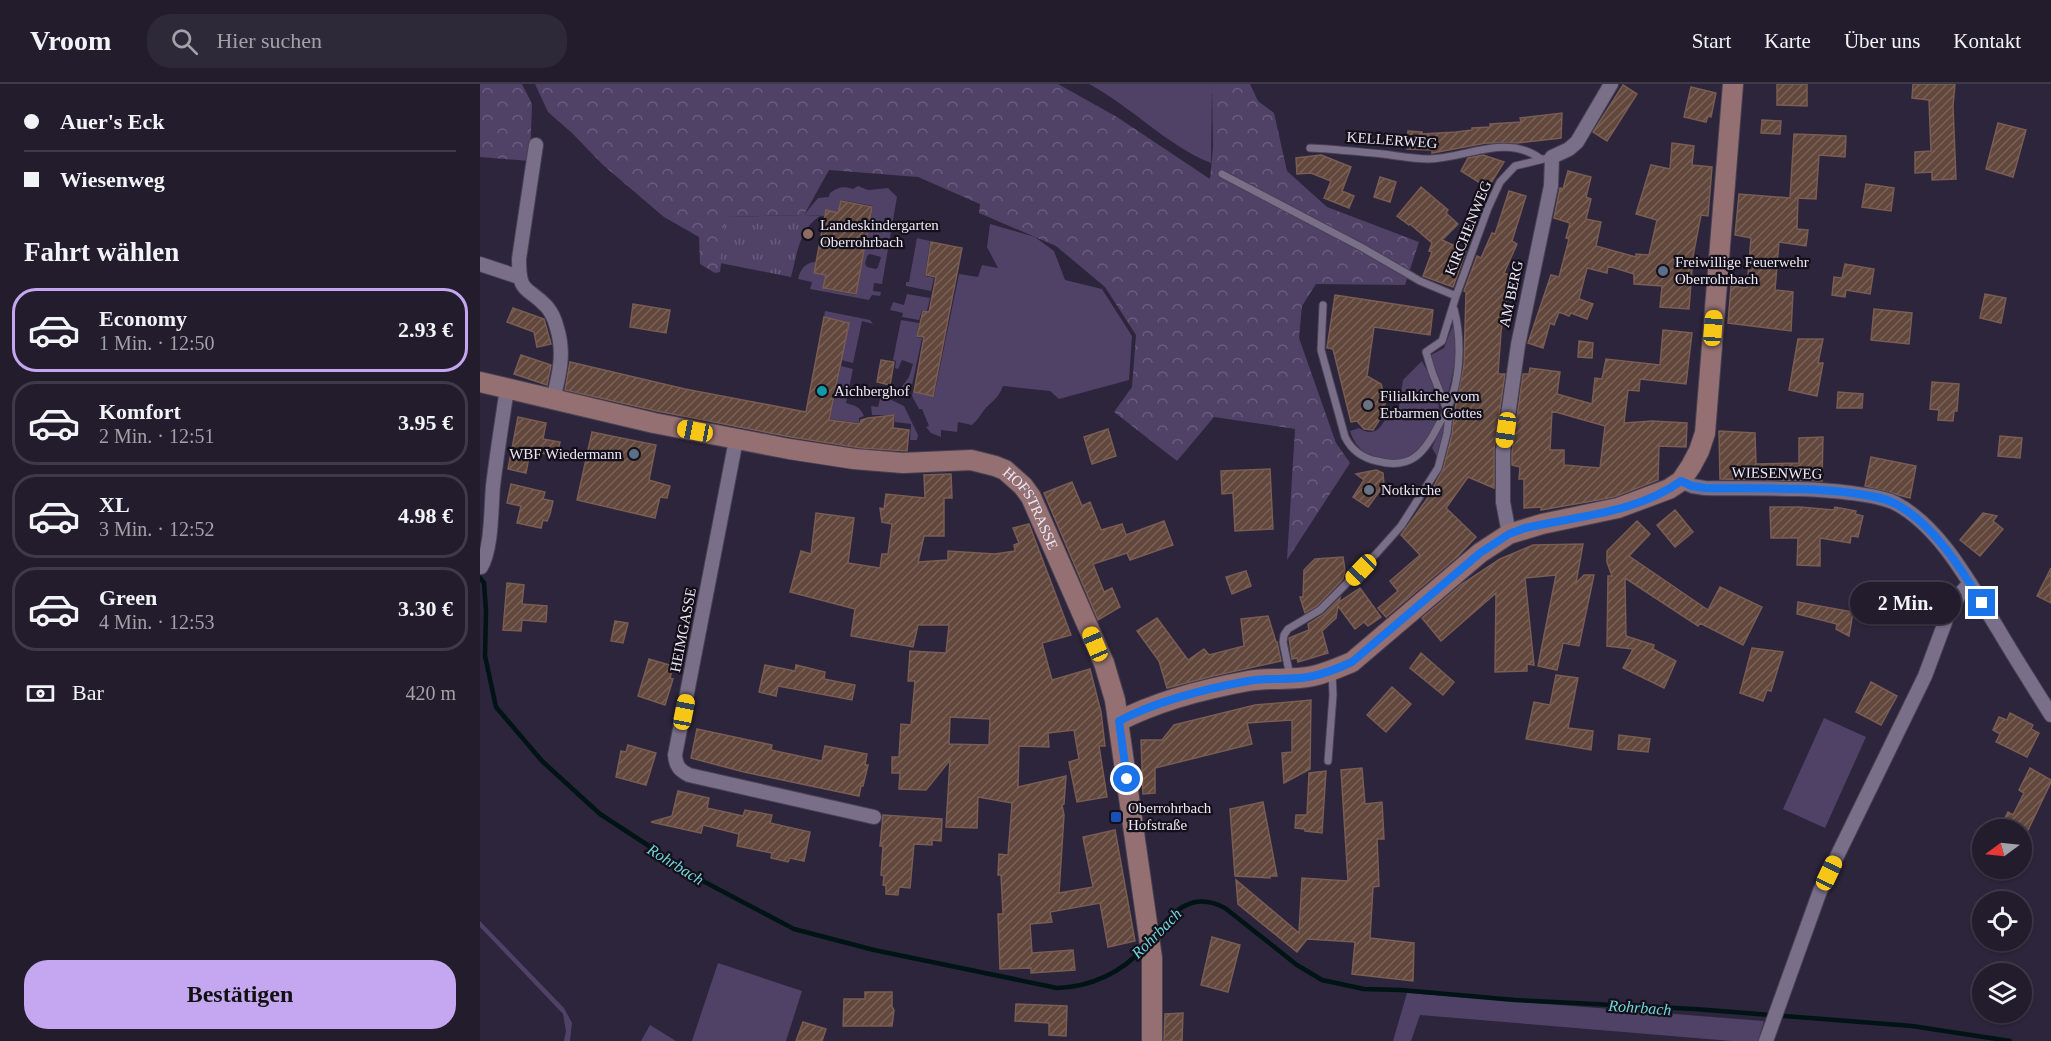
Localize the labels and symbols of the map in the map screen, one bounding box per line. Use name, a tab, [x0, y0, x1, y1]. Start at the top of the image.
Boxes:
street label: KELLERWEG	[1346, 129, 1438, 151]
street label: KIRCHENWEG	[1442, 178, 1494, 278]
place label: Landeskindergarten Oberrohrbach	[820, 217, 939, 250]
marker: Landeskindergarten Oberrohrbach	[801, 227, 815, 241]
place label: Freiwillige Feuerwehr Oberrohrbach	[1675, 254, 1809, 287]
street label: AM BERG	[1496, 259, 1526, 329]
marker: Freiwillige Feuerwehr Oberrohrbach	[1656, 264, 1670, 278]
car	[1703, 309, 1723, 347]
place label: Aichberghof	[834, 383, 910, 399]
marker: Aichberghof	[815, 384, 829, 398]
place label: Filialkirche vom Erbarmen Gottes	[1380, 388, 1482, 421]
marker: Filialkirche vom Erbarmen Gottes	[1361, 398, 1375, 412]
car	[1495, 411, 1517, 449]
car	[676, 419, 714, 443]
place label: WBF Wiedermann	[509, 446, 622, 462]
marker: WBF Wiedermann	[627, 447, 641, 461]
street label: HOFSTRASSE	[1000, 464, 1061, 552]
street label: WIESENWEG	[1731, 464, 1823, 482]
place label: Notkirche	[1381, 482, 1441, 498]
marker: Notkirche	[1362, 483, 1376, 497]
car	[1342, 551, 1380, 589]
callout: 2 Min.	[1850, 582, 1961, 624]
street label: HEIMGASSE	[667, 586, 699, 674]
route end	[1968, 589, 1995, 616]
car	[1080, 624, 1110, 664]
car	[672, 693, 696, 731]
route start	[1113, 765, 1140, 792]
place label: Oberrohrbach Hofstraße	[1128, 800, 1212, 833]
marker: Oberrohrbach Hofstraße	[1109, 810, 1123, 824]
north arrow	[1972, 819, 2032, 879]
water label: Rohrbach	[644, 840, 707, 888]
car	[1813, 853, 1845, 893]
water label: Rohrbach	[1127, 905, 1185, 962]
water label: Rohrbach	[1607, 997, 1672, 1018]

